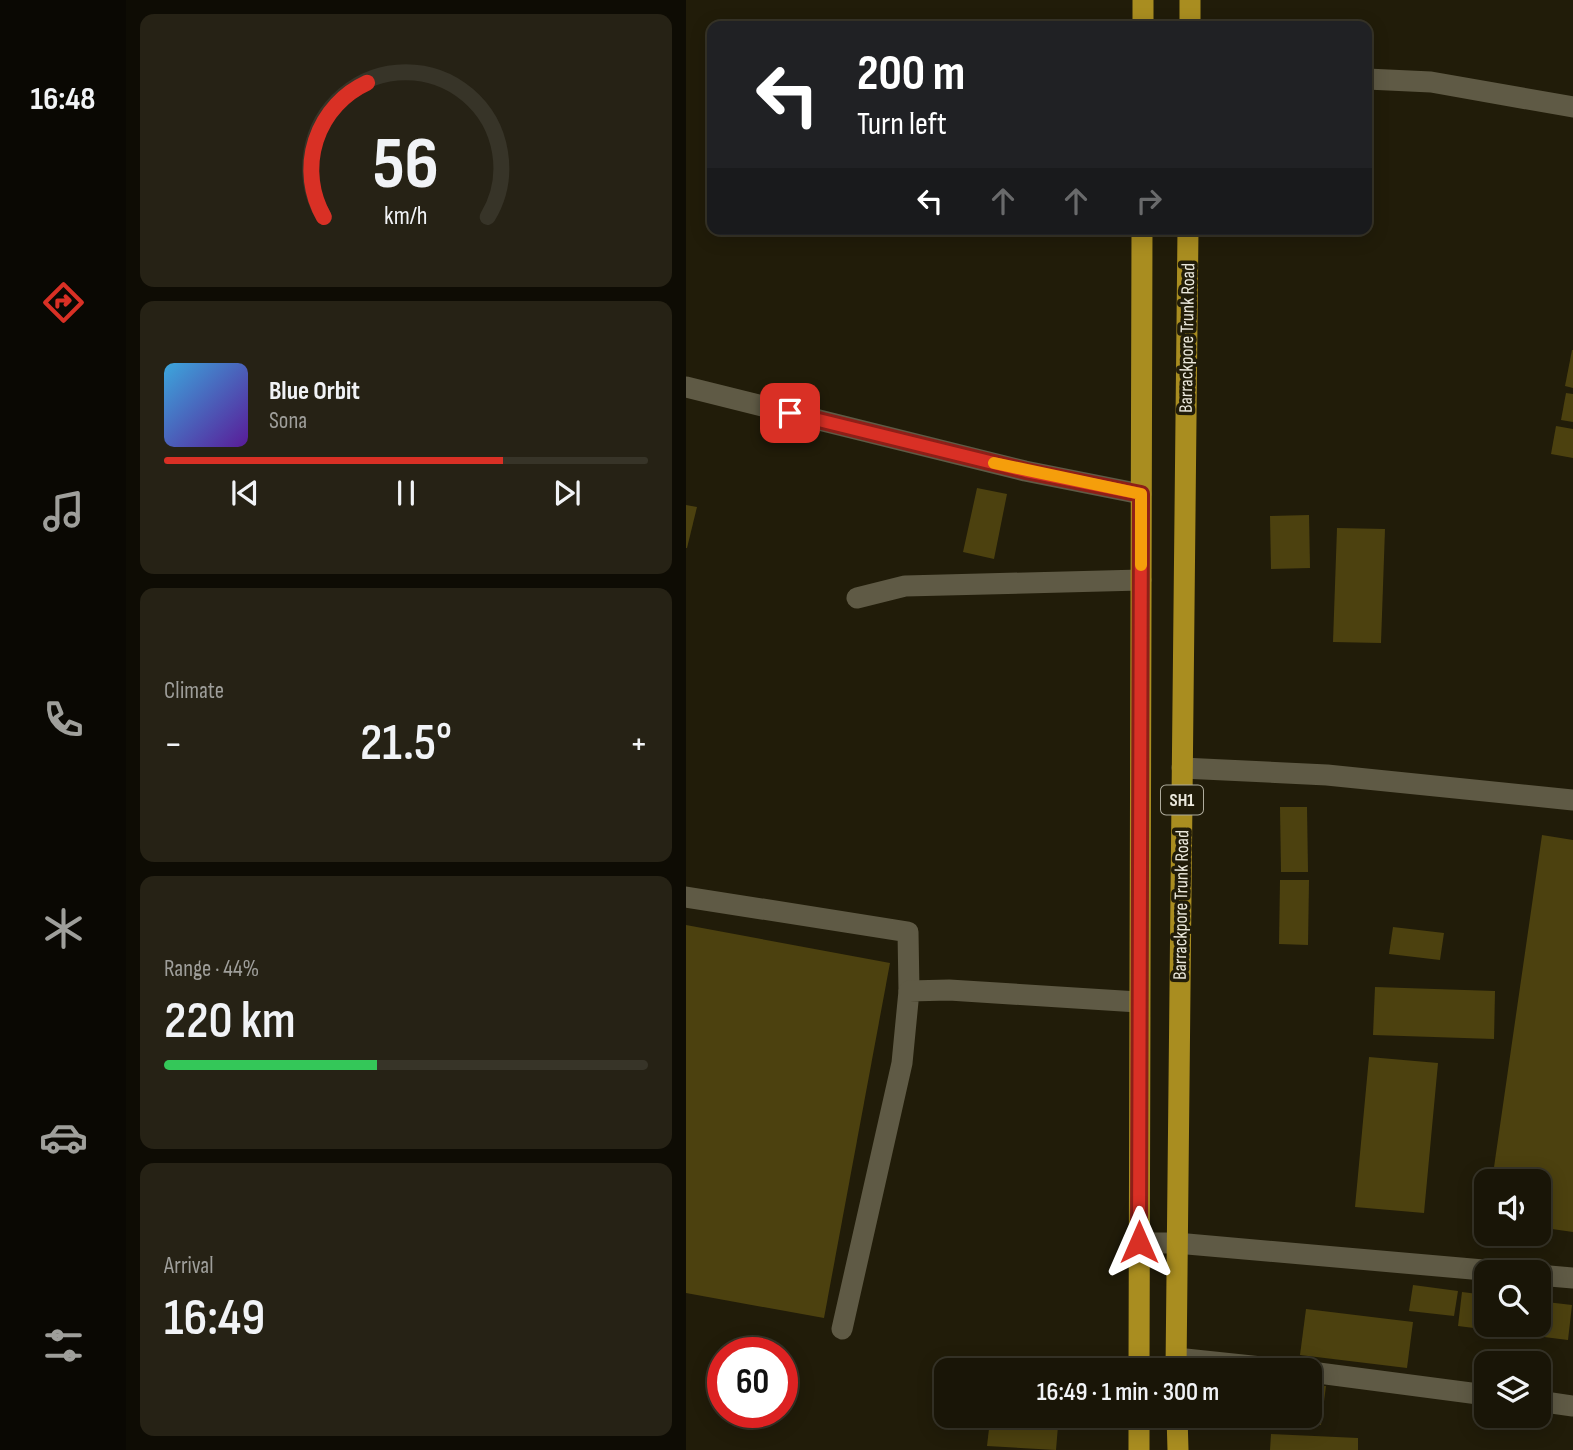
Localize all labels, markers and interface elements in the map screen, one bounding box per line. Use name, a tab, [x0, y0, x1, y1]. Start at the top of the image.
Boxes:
text: 200 m	[857, 45, 965, 104]
icon: left	[742, 49, 833, 140]
text: 16:48	[31, 80, 95, 119]
text: Turn left	[857, 105, 947, 144]
text: 56	[373, 121, 439, 209]
icon: left	[911, 182, 949, 220]
icon: ahead	[984, 182, 1022, 220]
icon: ahead	[1057, 182, 1095, 220]
icon: right	[1130, 182, 1168, 220]
text: km/h	[384, 200, 428, 231]
street label: Barrackpore Trunk Road	[1175, 263, 1200, 413]
icon: directions	[39, 278, 88, 327]
text: Blue Orbit	[269, 376, 360, 407]
pin	[760, 383, 820, 443]
icon: arrive	[771, 394, 809, 432]
text: Sona	[269, 407, 307, 435]
icon: previous	[226, 474, 264, 512]
icon: pause	[387, 474, 425, 512]
icon: next	[548, 474, 586, 512]
icon: music	[39, 487, 88, 536]
text: Climate	[164, 677, 224, 705]
icon: phone	[39, 695, 88, 744]
text: 21.5°	[360, 712, 452, 775]
text: −	[164, 722, 183, 767]
text: +	[629, 722, 648, 767]
road number: SH1	[1161, 786, 1203, 814]
street label: Barrackpore Trunk Road	[1169, 830, 1194, 980]
icon: climate	[39, 904, 88, 953]
text: Range · 44%	[164, 955, 259, 983]
text: 220 km	[164, 990, 296, 1053]
icon: car	[39, 1113, 88, 1162]
map controls	[1474, 1169, 1551, 1428]
button: sound	[1474, 1169, 1551, 1246]
position arrow	[1102, 1205, 1176, 1279]
text: Arrival	[164, 1252, 213, 1280]
button: search	[1474, 1260, 1551, 1337]
text: 16:49	[164, 1287, 265, 1350]
icon: filters	[39, 1321, 88, 1370]
speed limit sign: 60	[707, 1337, 798, 1428]
button: layers	[1474, 1351, 1551, 1428]
text: 16:49 · 1 min · 300 m	[1037, 1377, 1219, 1408]

